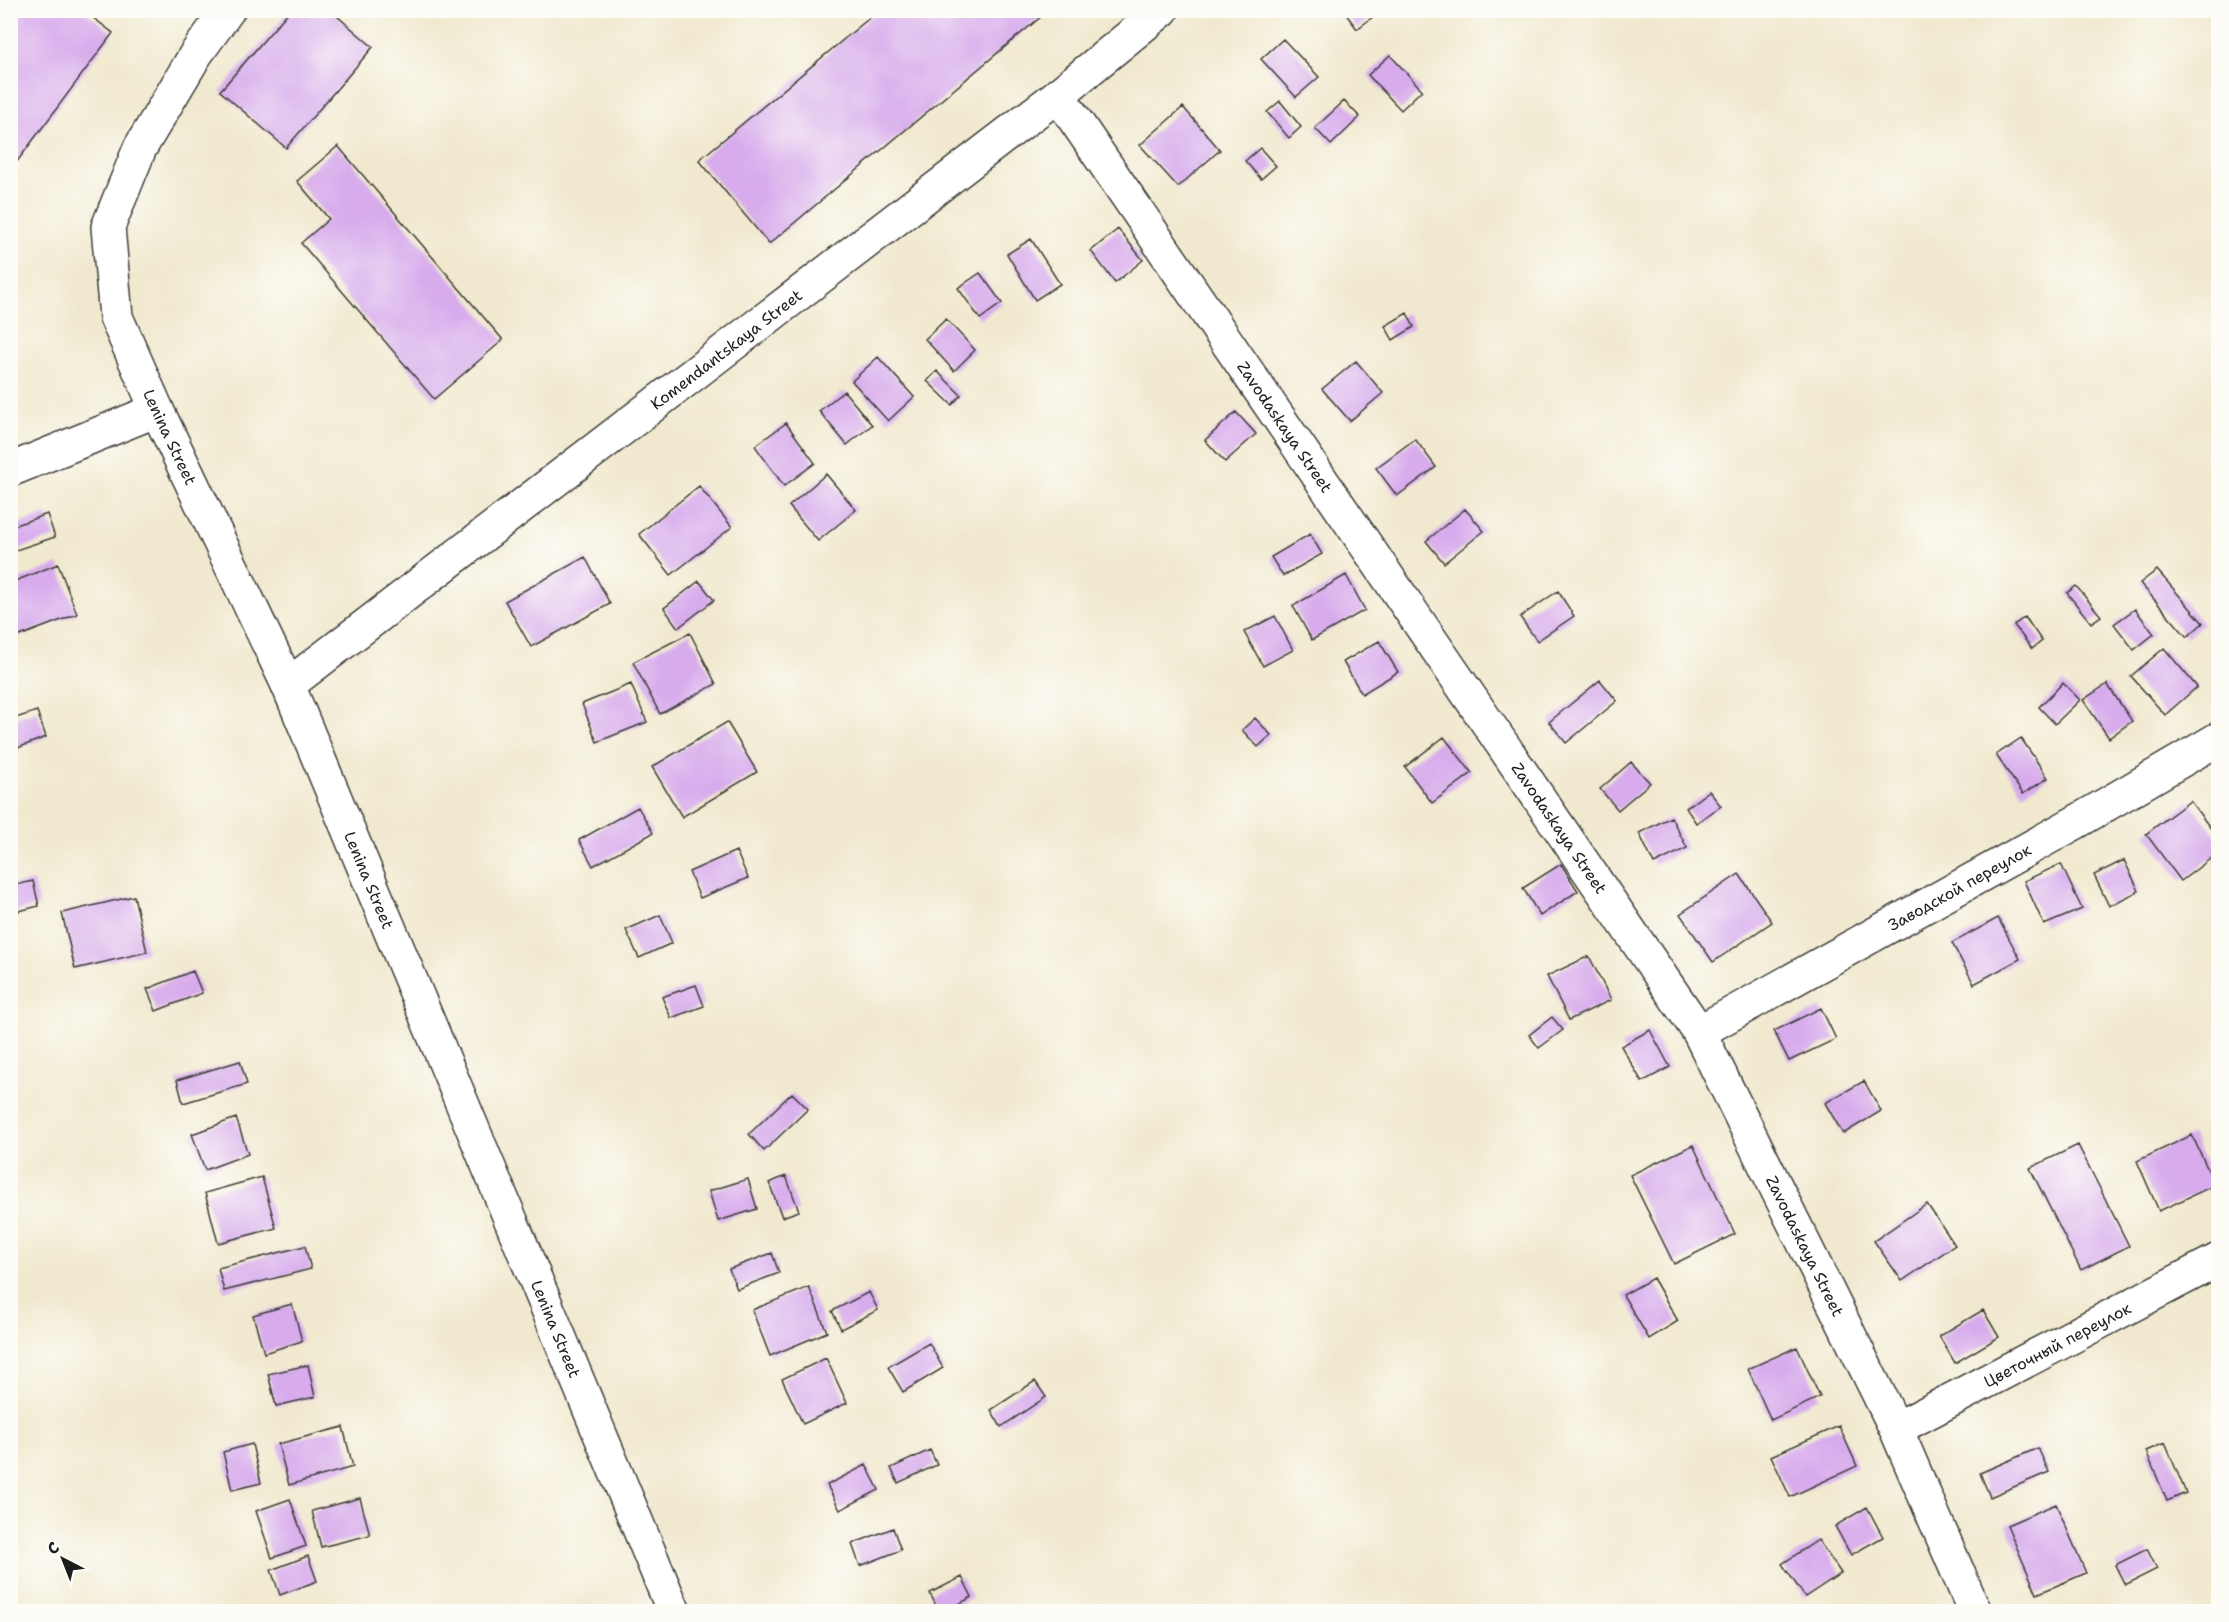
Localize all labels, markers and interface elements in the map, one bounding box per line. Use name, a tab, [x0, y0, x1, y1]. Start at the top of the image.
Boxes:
street label: Komendantskaya Street	[646, 284, 806, 414]
street label: Zavodaskaya Street	[1233, 357, 1337, 497]
street label: Lenina Street	[139, 386, 202, 488]
street label: Zavodaskaya Street	[1507, 758, 1612, 898]
street label: Lenina Street	[340, 828, 399, 932]
street label: Заводской переулок	[1884, 839, 2035, 935]
street label: Zavodaskaya Street	[1761, 1172, 1849, 1320]
street label: Lenina Street	[526, 1277, 586, 1381]
street label: Цветочный переулок	[1980, 1297, 2135, 1392]
north arrow	[33, 1529, 93, 1589]
text: С	[43, 1537, 64, 1559]

